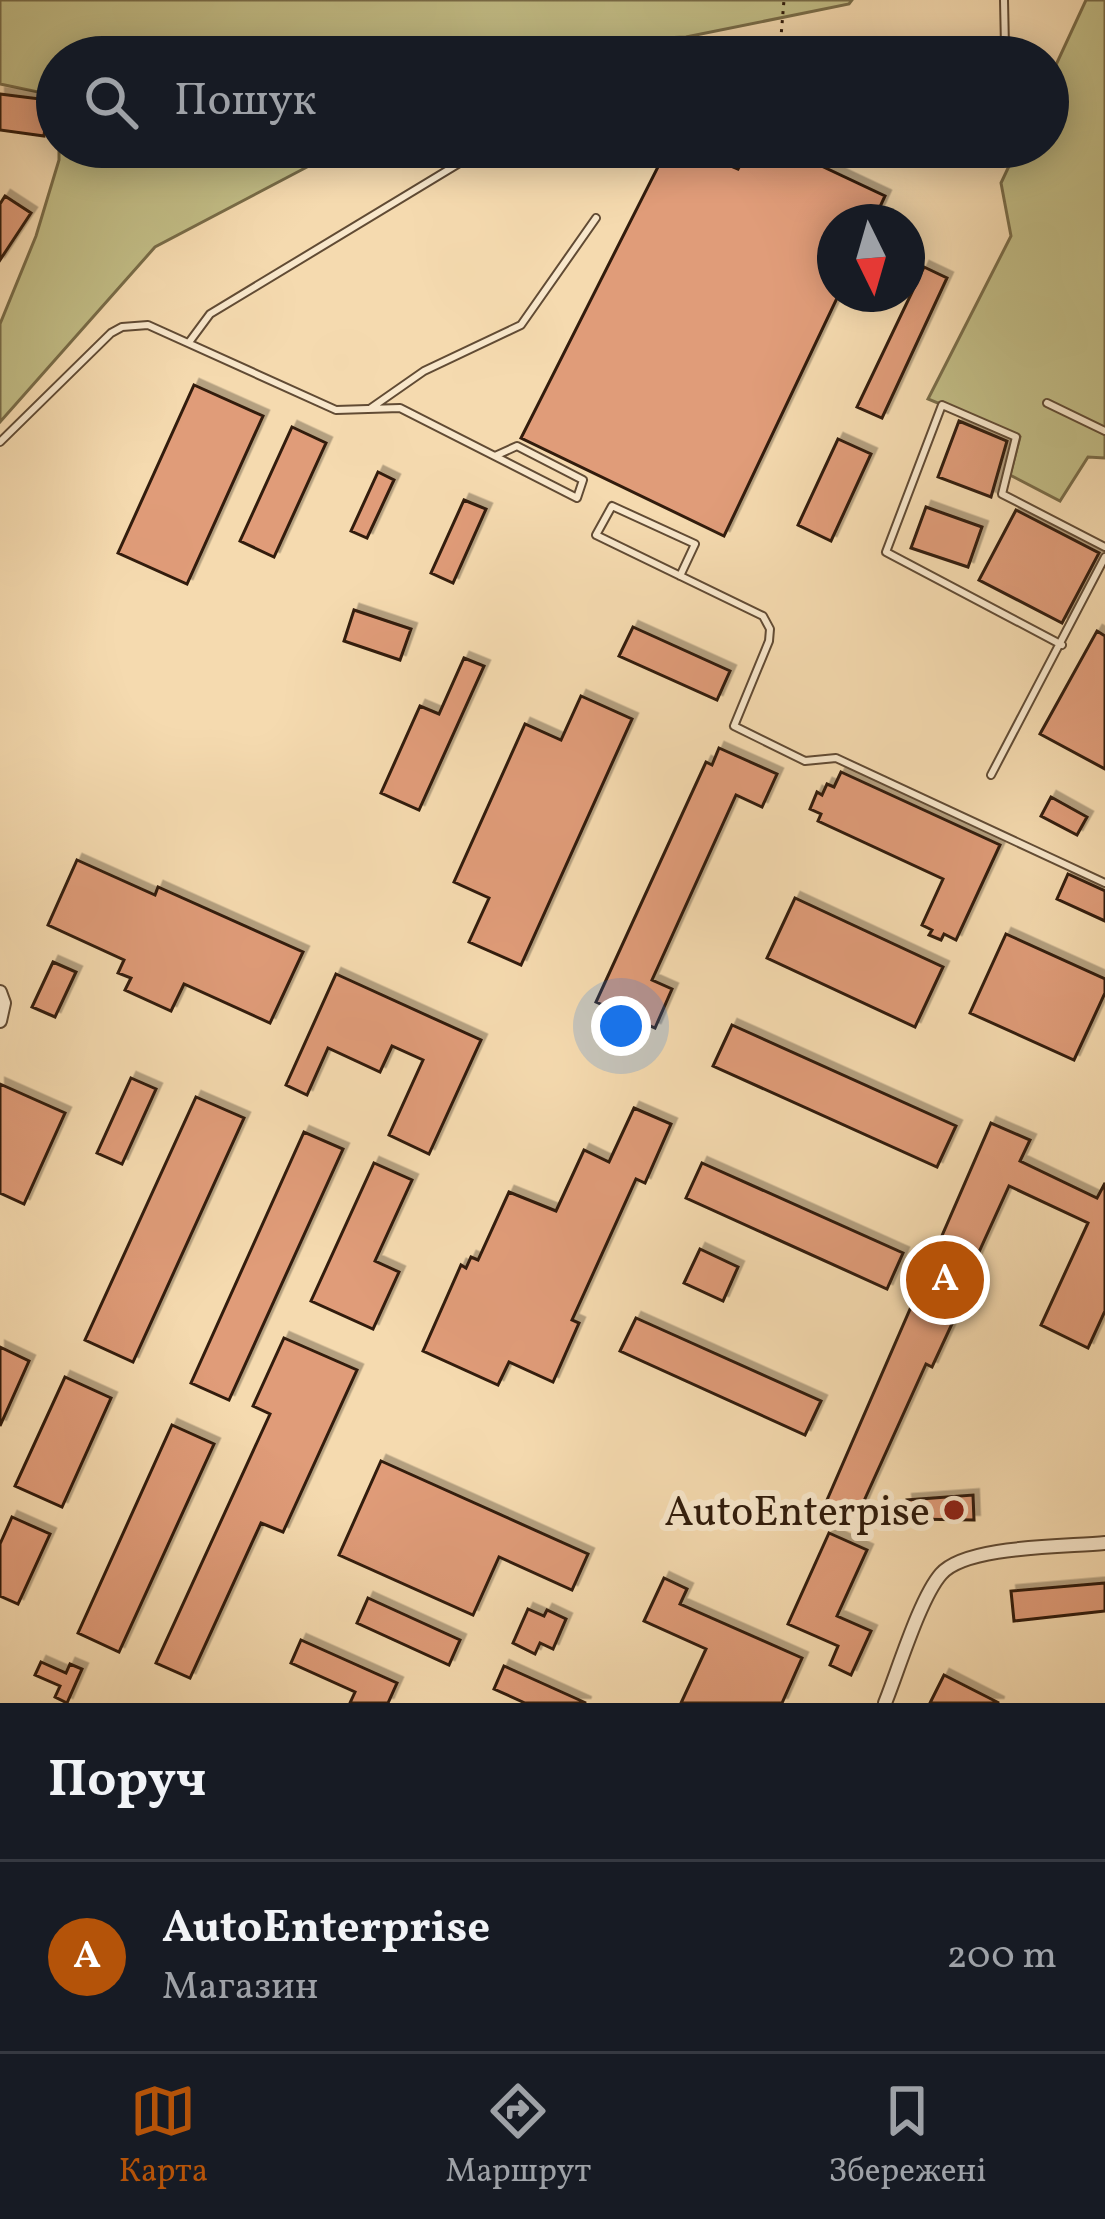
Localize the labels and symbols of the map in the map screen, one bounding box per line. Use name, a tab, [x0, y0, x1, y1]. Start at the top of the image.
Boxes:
north arrow	[817, 204, 925, 312]
your location	[591, 996, 651, 1056]
pin: A	[906, 1235, 984, 1325]
place label: AutoEnterpise	[664, 1485, 930, 1544]
marker: AutoEnterpise	[941, 1497, 967, 1523]

